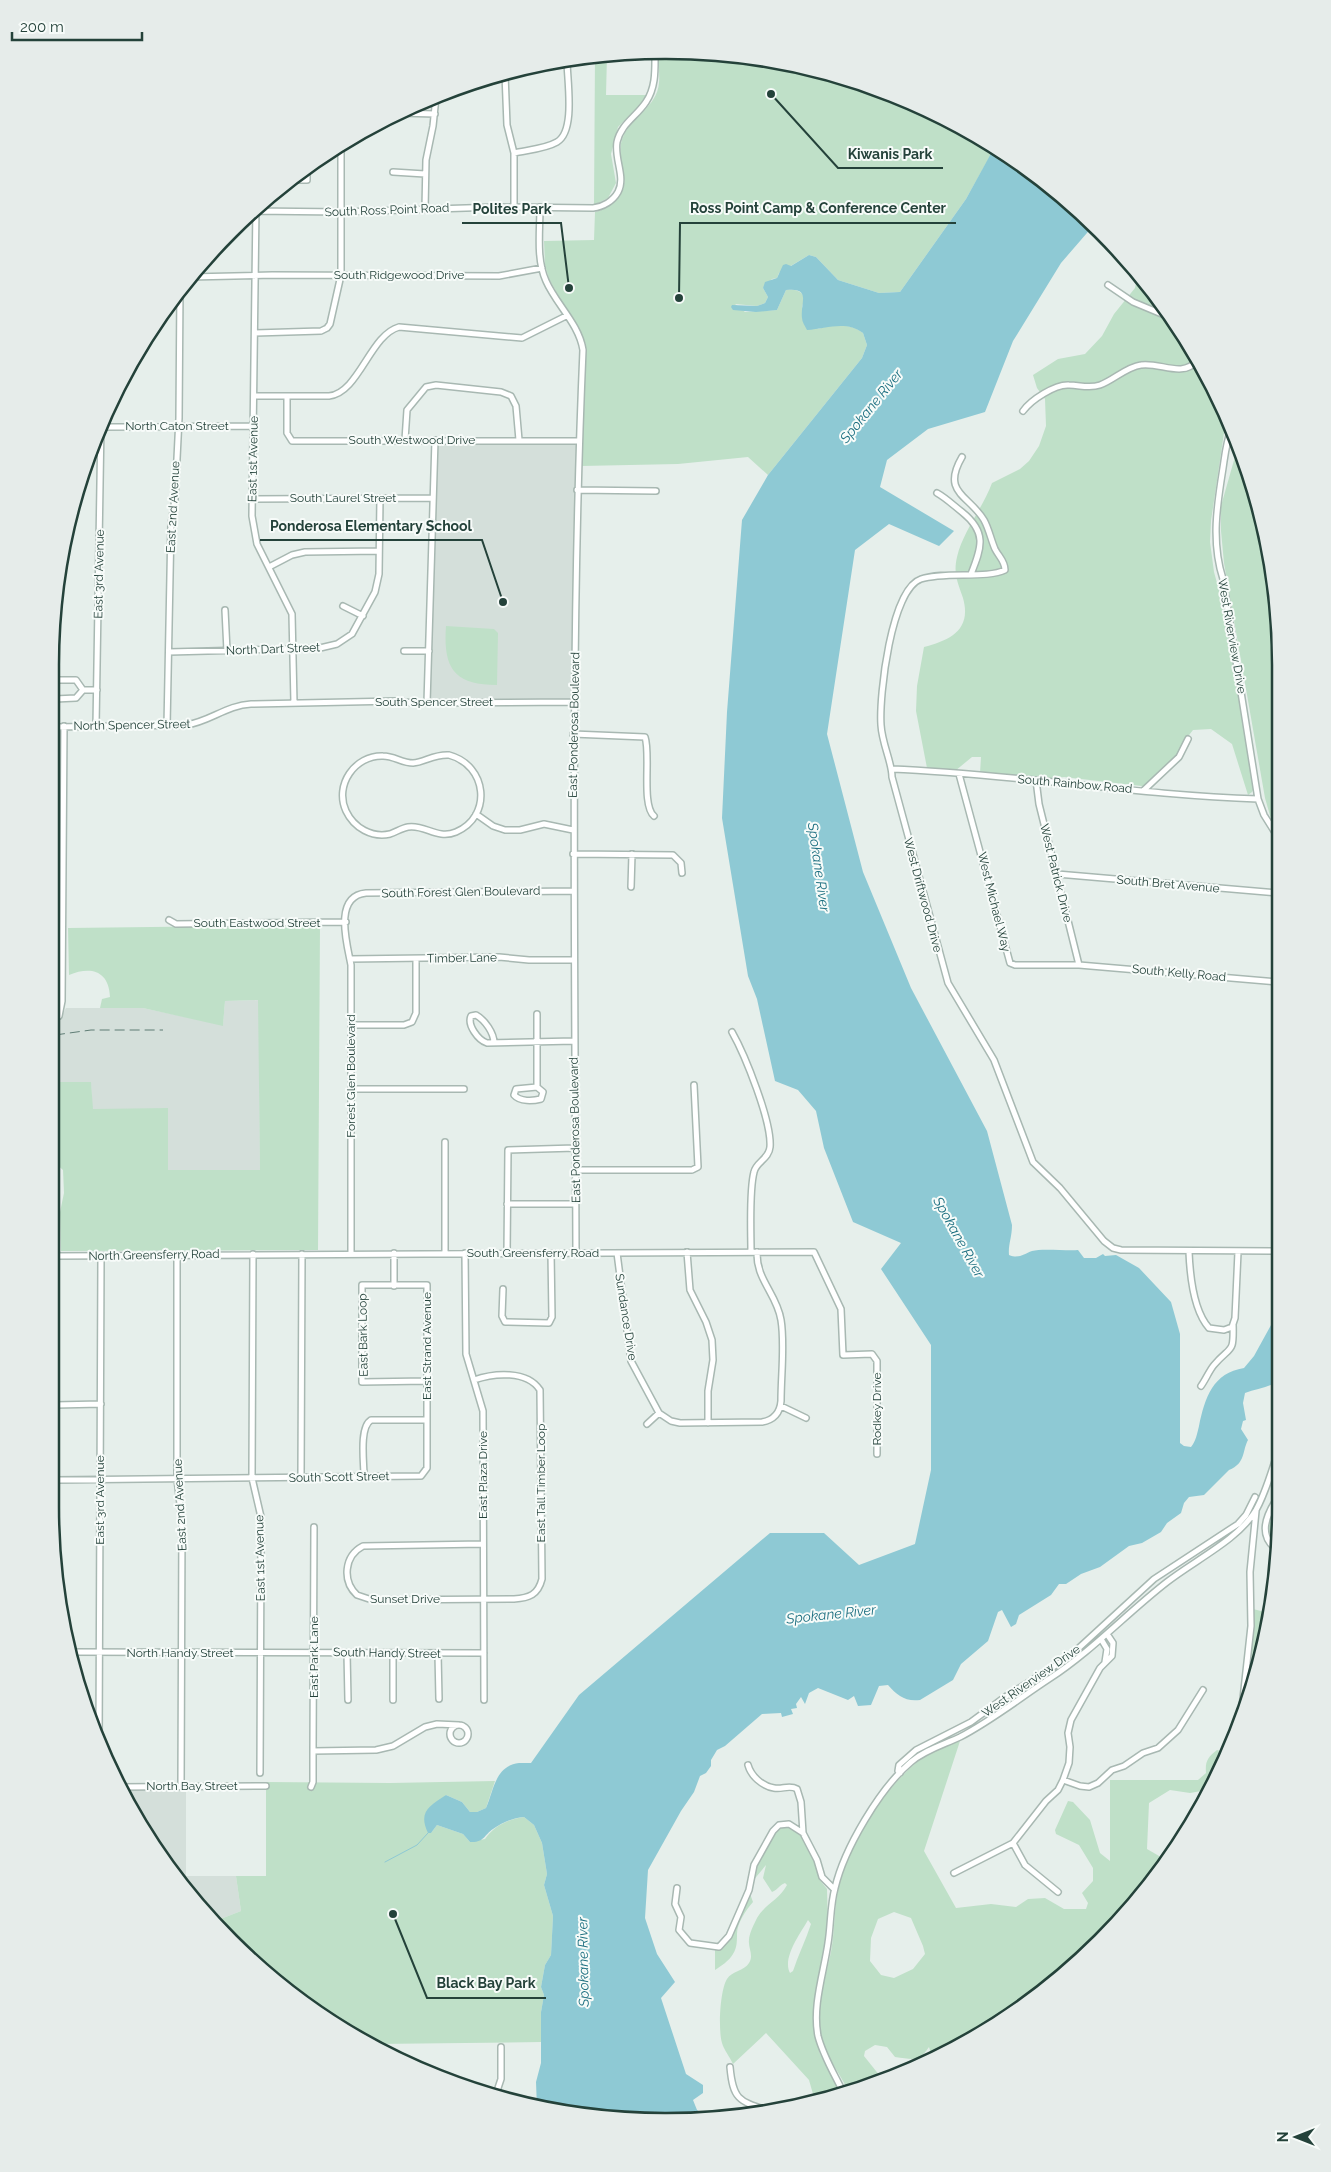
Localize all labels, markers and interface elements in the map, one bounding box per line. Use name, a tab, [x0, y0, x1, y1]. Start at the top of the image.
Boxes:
scale bar	[12, 10, 142, 42]
text: 200 m	[20, 18, 64, 36]
callout: Kiwanis Park	[838, 139, 943, 168]
text: Kiwanis Park	[848, 146, 933, 162]
callout: Polites Park	[462, 194, 561, 223]
callout: Ross Point Camp & Conference Center	[680, 194, 956, 223]
text: Ross Point Camp & Conference Center	[690, 200, 947, 216]
street label: South Ross Point Road	[324, 201, 450, 219]
text: Polites Park	[473, 201, 552, 217]
street label: South Ridgewood Drive	[334, 268, 464, 282]
water label: Spokane River	[836, 365, 906, 447]
street label: East 1st Avenue	[245, 416, 261, 502]
street label: North Caton Street	[125, 419, 229, 433]
street label: South Westwood Drive	[349, 433, 475, 447]
street label: East 2nd Avenue	[164, 461, 182, 553]
street label: South Laurel Street	[290, 491, 396, 505]
callout: Ponderosa Elementary School	[260, 511, 482, 540]
text: Ponderosa Elementary School	[270, 518, 473, 534]
street label: East 3rd Avenue	[91, 529, 107, 619]
street label: West Riverview Drive	[1215, 577, 1249, 695]
street label: North Dart Street	[226, 640, 320, 658]
street label: East Ponderosa Boulevard	[566, 652, 582, 798]
street label: South Spencer Street	[375, 695, 493, 709]
street label: North Spencer Street	[73, 717, 191, 733]
street label: South Rainbow Road	[1017, 772, 1133, 796]
water label: Spokane River	[805, 820, 833, 914]
street label: West Patrick Drive	[1037, 822, 1075, 924]
street label: West Driftwood Drive	[901, 836, 945, 954]
street label: West Michael Way	[975, 851, 1013, 954]
street label: South Bret Avenue	[1116, 873, 1220, 895]
street label: South Forest Glen Boulevard	[381, 884, 541, 900]
street label: South Eastwood Street	[194, 916, 320, 930]
street label: Timber Lane	[427, 950, 497, 966]
street label: South Kelly Road	[1131, 962, 1227, 984]
street label: Forest Glen Boulevard	[344, 1014, 358, 1138]
street label: East Ponderosa Boulevard	[567, 1057, 583, 1203]
water label: Spokane River	[930, 1193, 988, 1281]
street label: South Greensferry Road	[467, 1246, 599, 1260]
street label: North Greensferry Road	[88, 1247, 220, 1263]
street label: Sundance Drive	[612, 1273, 640, 1361]
street label: East Strand Avenue	[420, 1292, 434, 1400]
street label: East Bark Loop	[355, 1293, 371, 1377]
street label: Rodkey Drive	[870, 1372, 884, 1446]
street label: East Tall Timber Loop	[534, 1424, 548, 1542]
street label: East Plaza Drive	[476, 1431, 490, 1519]
street label: East 3rd Avenue	[93, 1455, 107, 1545]
street label: East 2nd Avenue	[171, 1459, 189, 1551]
street label: South Scott Street	[288, 1469, 390, 1485]
street label: East 1st Avenue	[252, 1515, 268, 1601]
street label: Sunset Drive	[370, 1592, 440, 1606]
water label: Spokane River	[784, 1601, 878, 1627]
street label: East Park Lane	[307, 1616, 321, 1698]
street label: West Riverview Drive	[979, 1642, 1083, 1720]
street label: South Handy Street	[333, 1645, 441, 1661]
street label: North Handy Street	[127, 1646, 233, 1660]
street label: North Bay Street	[146, 1779, 238, 1793]
water label: Spokane River	[574, 1916, 592, 2008]
callout: Black Bay Park	[427, 1969, 546, 1998]
text: Black Bay Park	[437, 1975, 536, 1991]
north arrow	[1271, 2112, 1321, 2162]
text: N	[1275, 2132, 1291, 2142]

